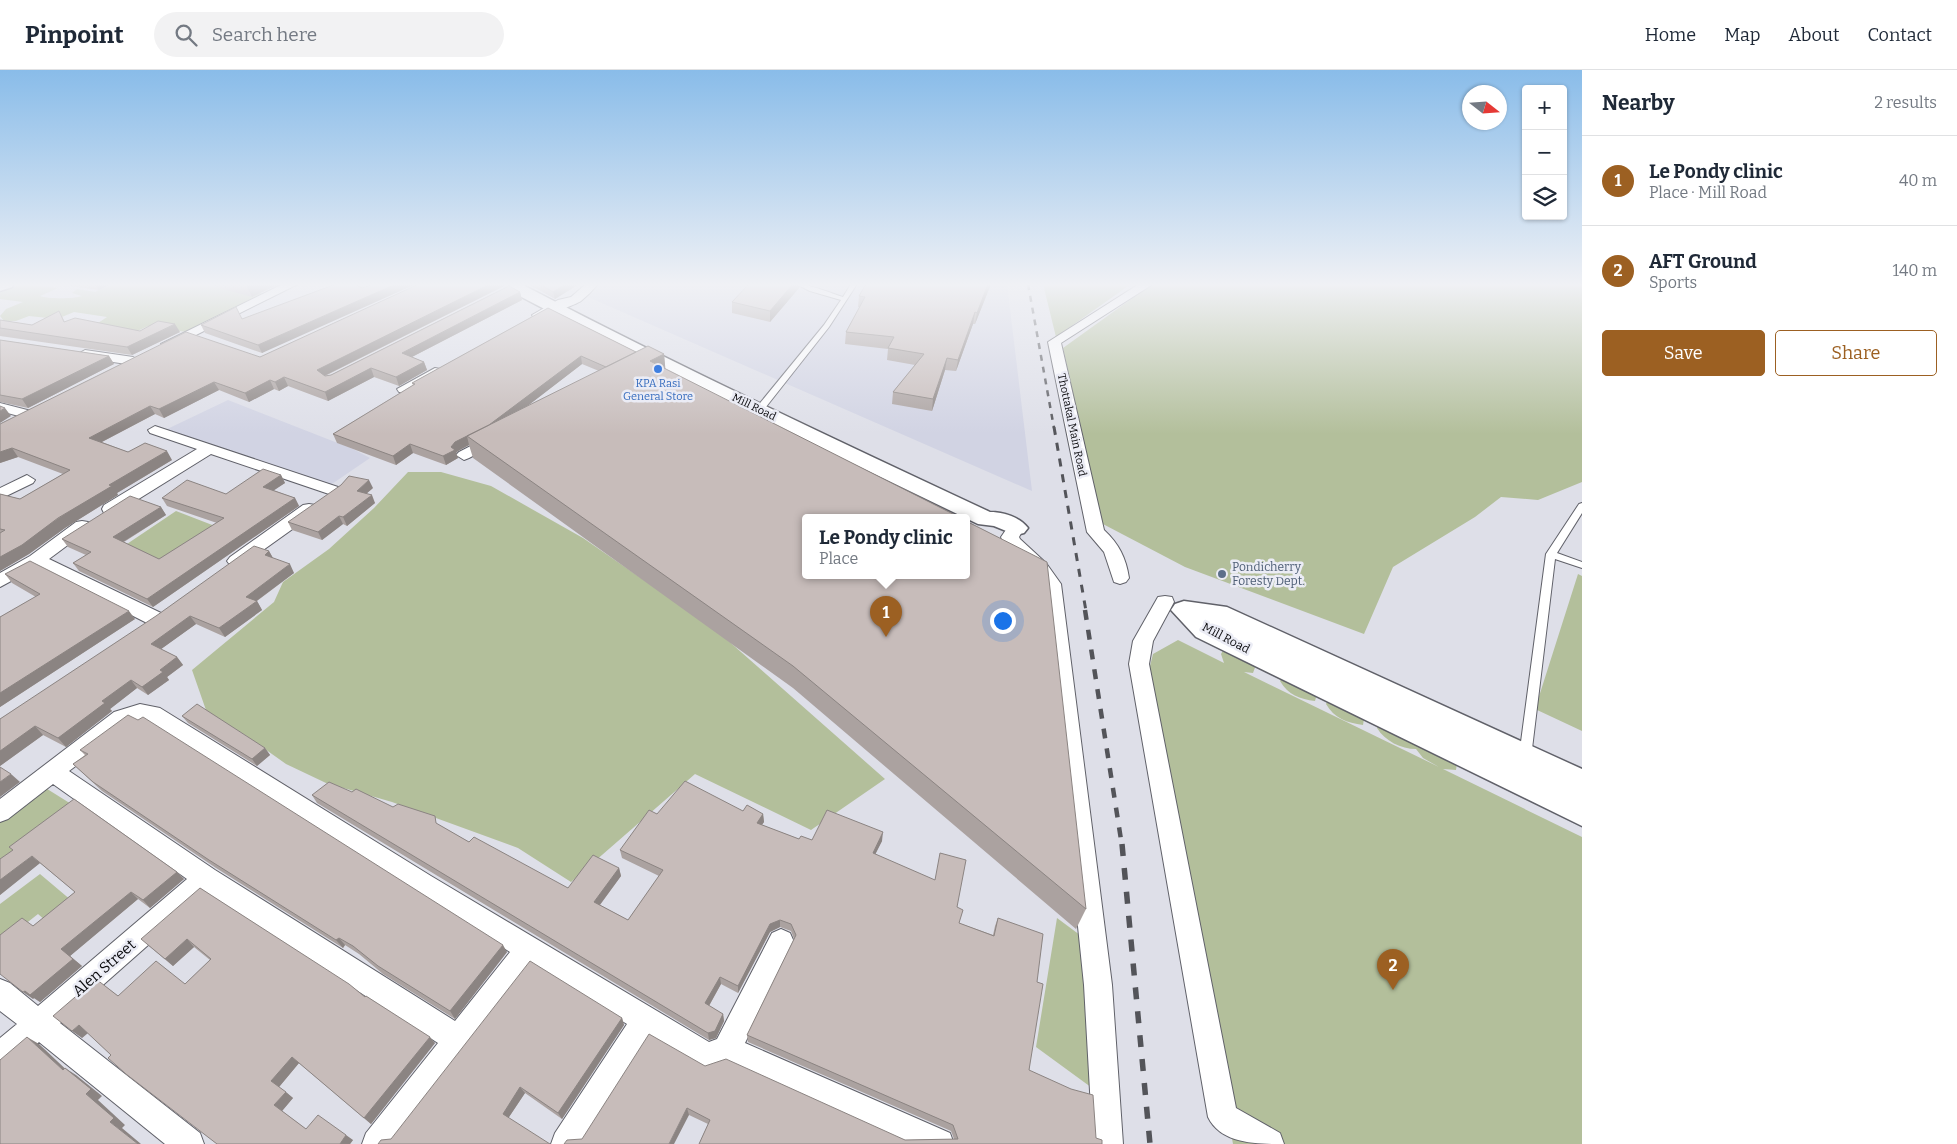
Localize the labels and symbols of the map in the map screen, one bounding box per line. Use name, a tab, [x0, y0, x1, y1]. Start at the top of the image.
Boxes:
north arrow	[1462, 85, 1507, 130]
marker: KPA Rasi General Store	[652, 363, 664, 375]
street label: Thottakal Main Road	[1055, 372, 1089, 478]
place label: KPA Rasi General Store	[623, 377, 693, 403]
street label: Mill Road	[730, 391, 779, 423]
place label: Pondicherry Foresty Dept.	[1232, 560, 1305, 588]
marker: Pondicherry Foresty Dept.	[1216, 568, 1228, 580]
pin: 1	[870, 596, 902, 637]
your location	[990, 608, 1016, 634]
street label: Mill Road	[1200, 620, 1252, 656]
street label: Alen Street	[69, 935, 140, 1000]
pin: 2	[1377, 949, 1409, 990]

